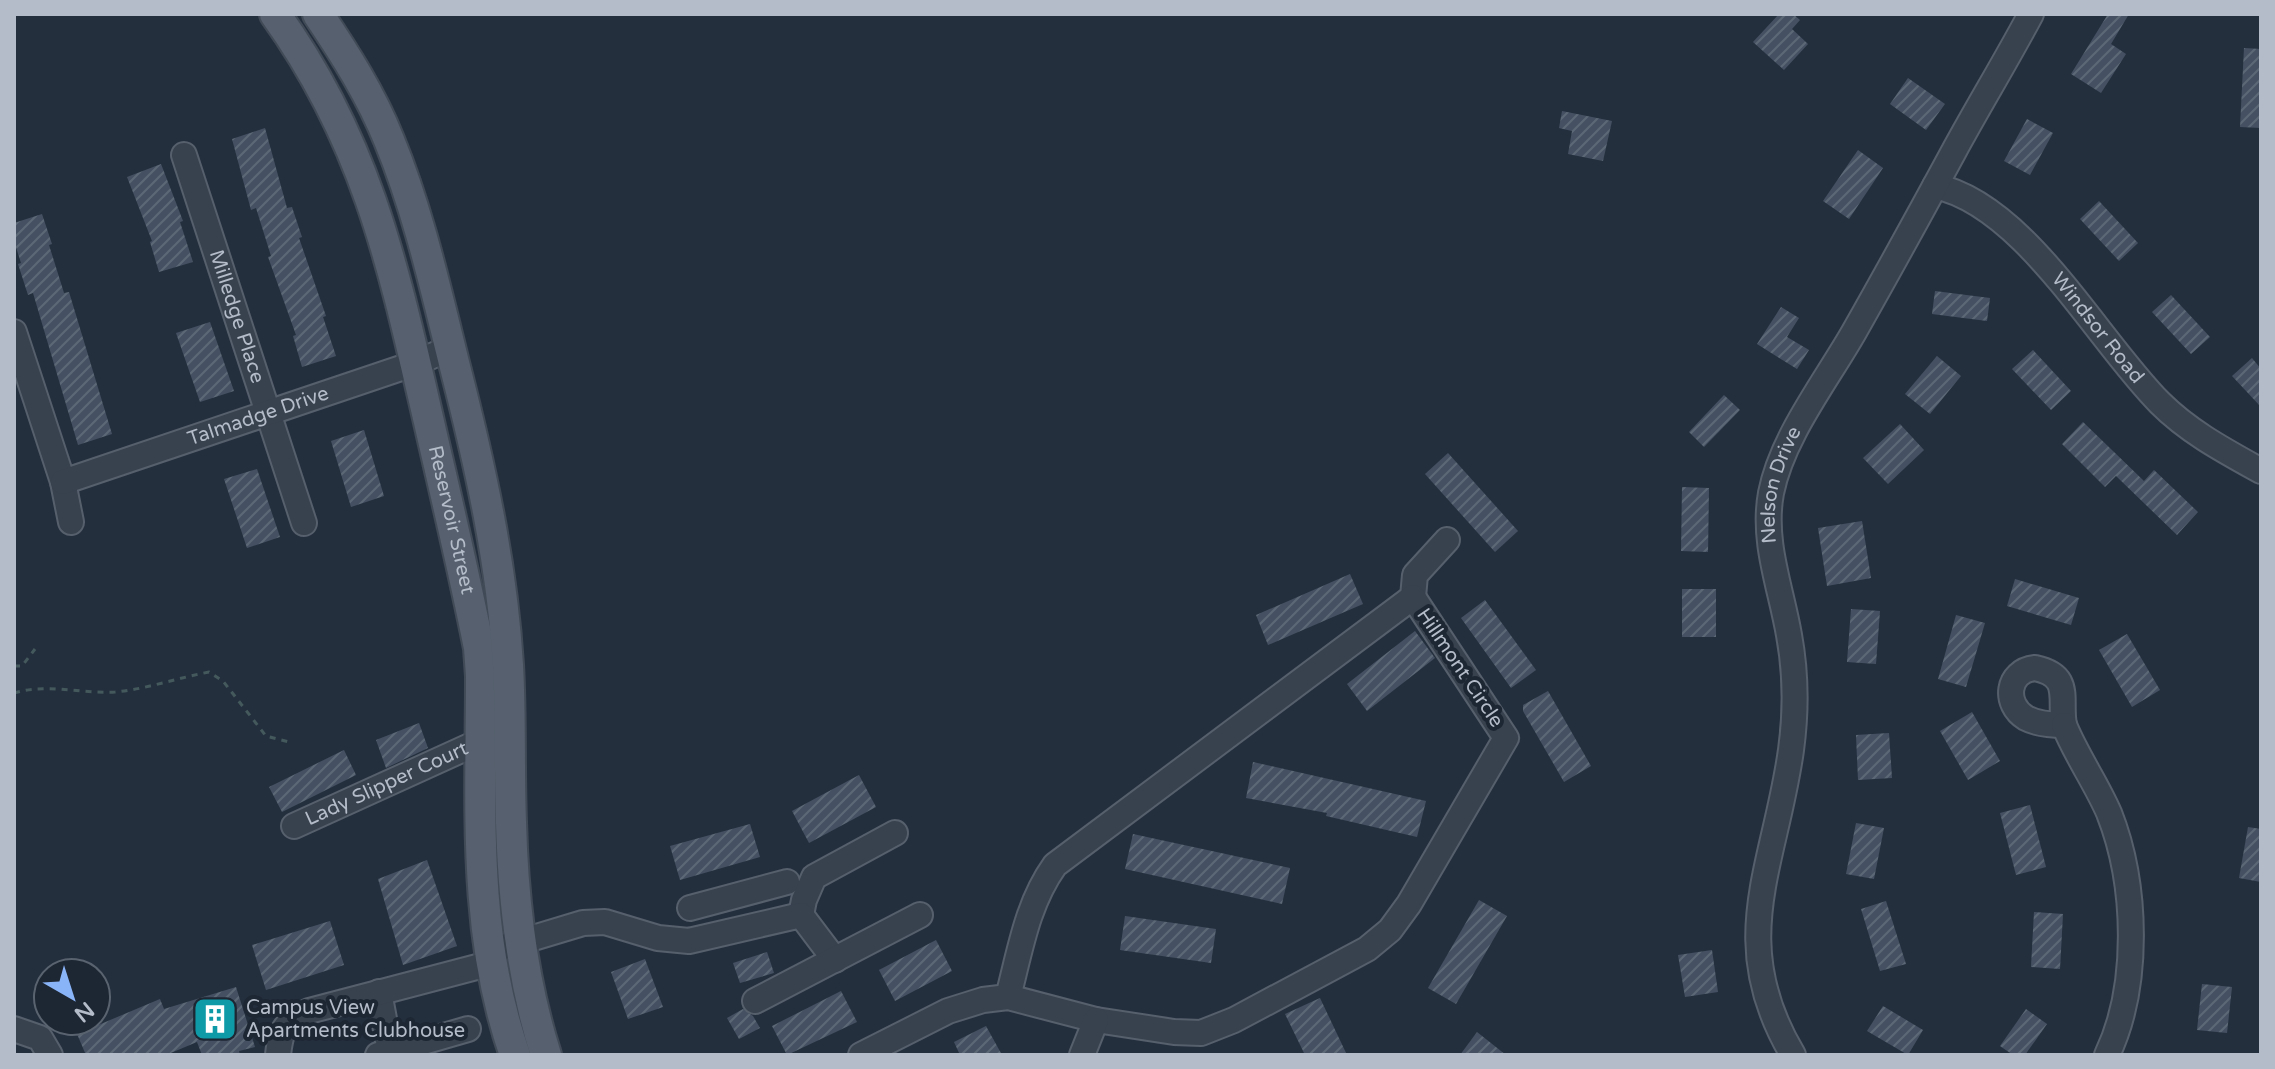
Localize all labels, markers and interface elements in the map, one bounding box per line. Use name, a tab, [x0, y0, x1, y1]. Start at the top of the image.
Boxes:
street label: Milledge Place	[204, 247, 270, 386]
street label: Windsor Road	[2046, 268, 2149, 388]
street label: Talmadge Drive	[184, 381, 332, 451]
street label: Nelson Drive	[1757, 422, 1807, 544]
street label: Reservoir Street	[423, 443, 480, 597]
street label: Hillmont Circle	[1411, 604, 1509, 732]
street label: Lady Slipper Court	[302, 736, 472, 831]
north arrow	[32, 957, 112, 1037]
building icon: Campus View Apartments Clubhouse	[191, 995, 239, 1043]
text: N	[69, 996, 99, 1027]
place label: Campus View Apartments Clubhouse	[246, 996, 465, 1043]

